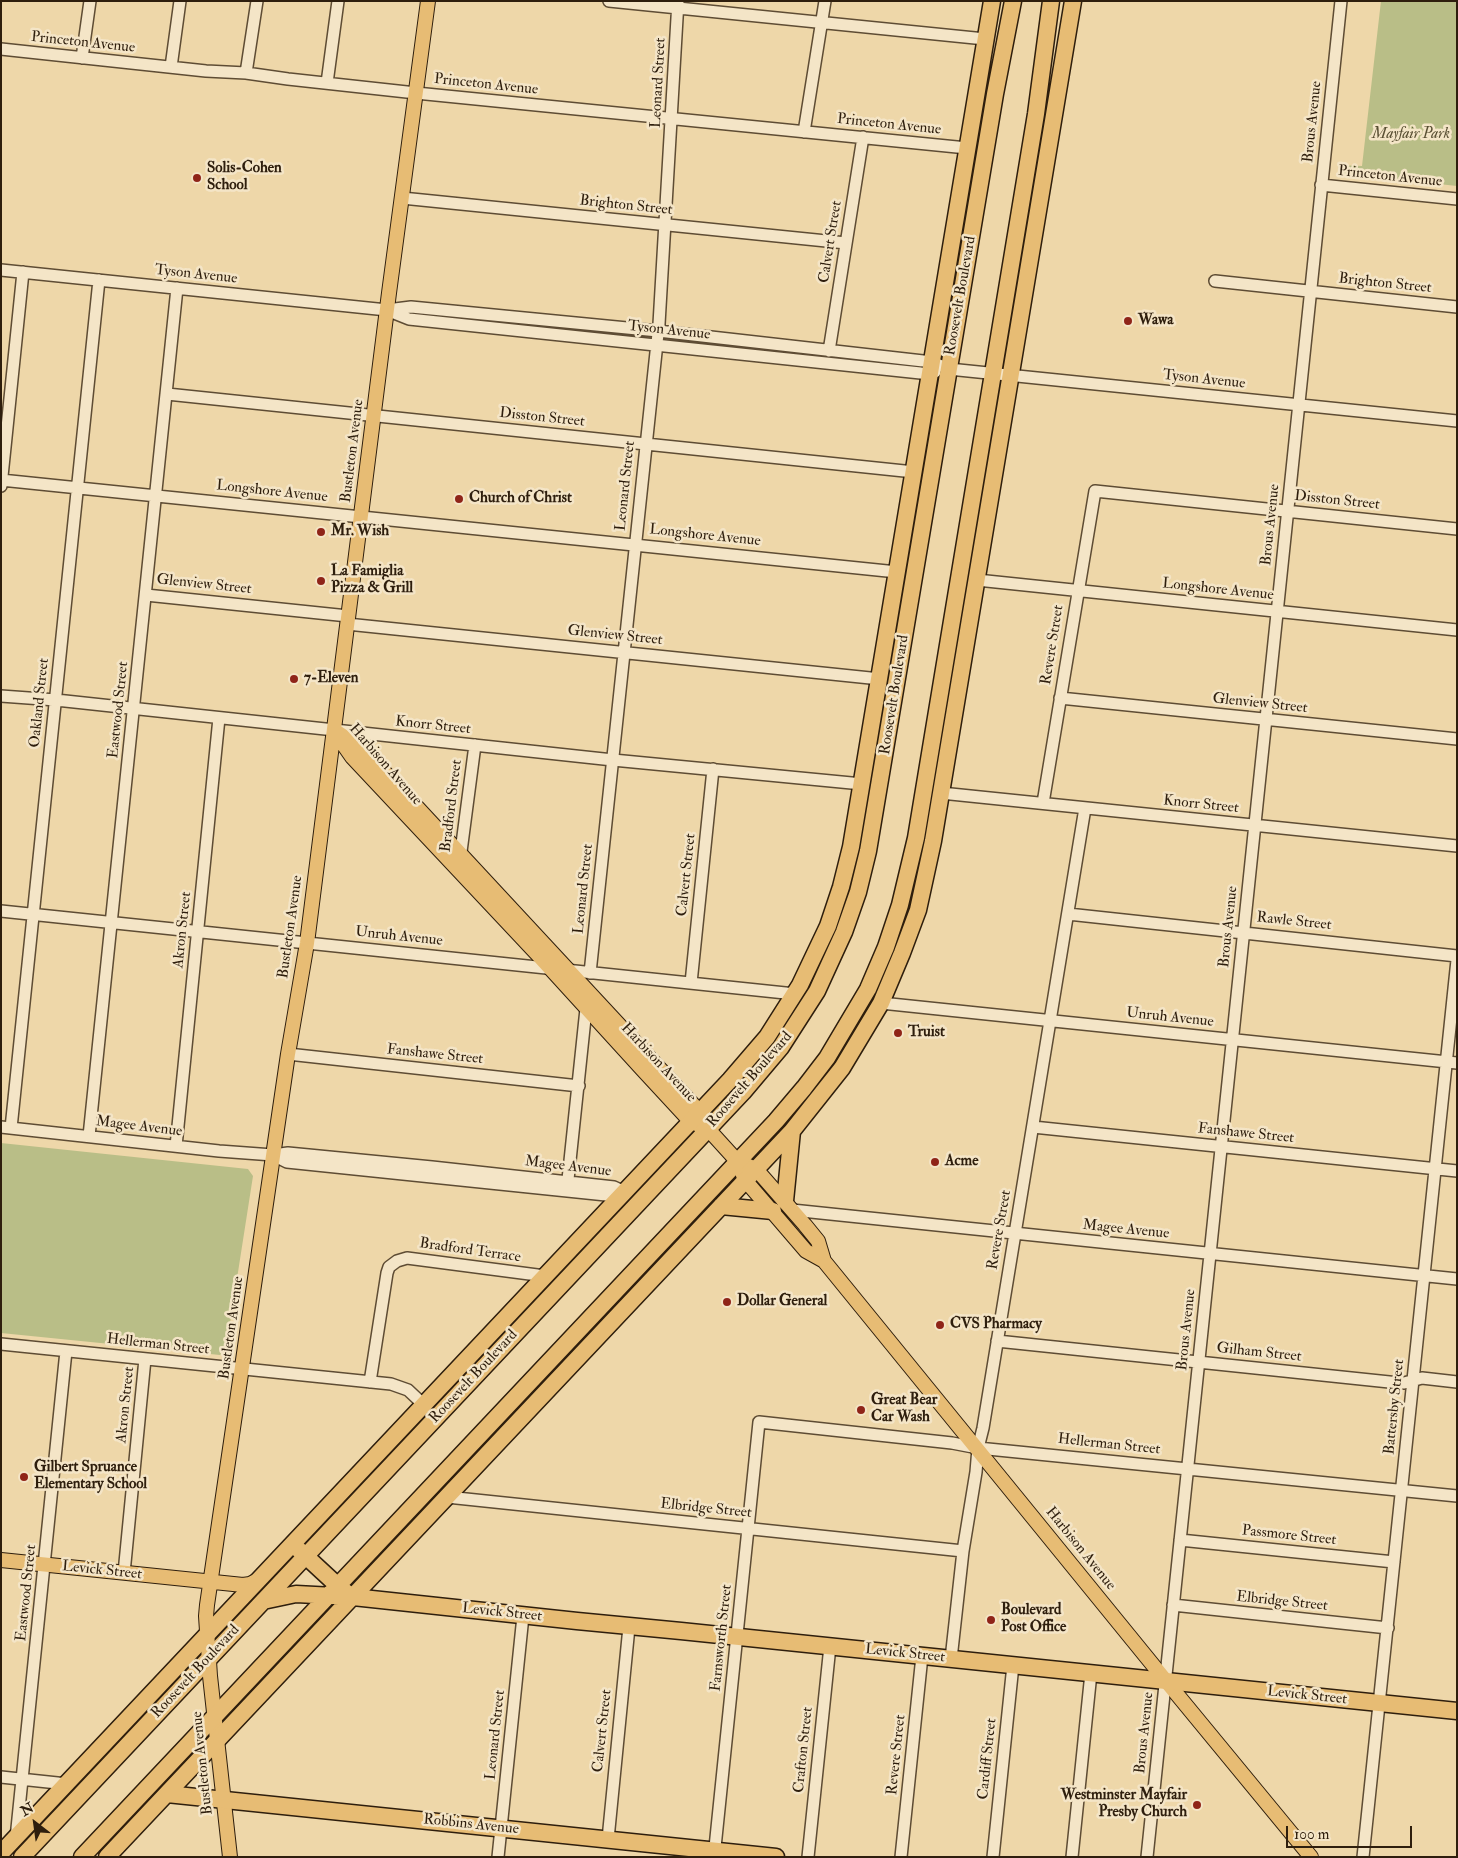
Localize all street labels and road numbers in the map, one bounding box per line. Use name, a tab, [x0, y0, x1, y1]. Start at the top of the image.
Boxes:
street label: Princeton Avenue	[30, 29, 136, 57]
street label: Leonard Street	[648, 37, 670, 129]
street label: Princeton Avenue	[433, 71, 539, 99]
street label: Brous Avenue	[1300, 80, 1326, 164]
street label: Princeton Avenue	[836, 111, 942, 139]
street label: Princeton Avenue	[1337, 163, 1443, 191]
street label: Brighton Street	[579, 192, 673, 220]
street label: Calvert Street	[816, 199, 846, 285]
street label: Roosevelt Boulevard	[942, 235, 980, 357]
street label: Tyson Avenue	[154, 262, 238, 288]
street label: Brighton Street	[1338, 270, 1432, 298]
street label: Tyson Avenue	[627, 318, 711, 344]
street label: Tyson Avenue	[1162, 367, 1246, 393]
street label: Bustleton Avenue	[338, 398, 368, 504]
street label: Disston Street	[499, 405, 585, 431]
street label: Leonard Street	[612, 440, 640, 532]
street label: Longshore Avenue	[215, 477, 329, 507]
street label: Brous Avenue	[1258, 483, 1284, 567]
street label: Disston Street	[1294, 488, 1380, 514]
street label: Longshore Avenue	[648, 521, 762, 551]
street label: Glenview Street	[156, 571, 252, 599]
street label: Longshore Avenue	[1161, 575, 1275, 605]
street label: Revere Street	[1038, 604, 1068, 686]
street label: Glenview Street	[567, 622, 663, 650]
street label: Roosevelt Boulevard	[877, 634, 913, 756]
street label: Oakland Street	[26, 657, 54, 749]
street label: Eastwood Street	[105, 661, 133, 759]
street label: Glenview Street	[1212, 690, 1308, 718]
street label: Knorr Street	[394, 713, 472, 739]
street label: Harbison Avenue	[345, 721, 425, 809]
street label: Bradford Street	[437, 759, 467, 853]
street label: Knorr Street	[1162, 792, 1240, 818]
street label: Calvert Street	[674, 833, 700, 917]
street label: Leonard Street	[570, 843, 598, 935]
street label: Bustleton Avenue	[275, 874, 307, 980]
street label: Brous Avenue	[1216, 885, 1242, 969]
street label: Akron Street	[170, 891, 196, 969]
street label: Rawle Street	[1256, 909, 1332, 935]
street label: Unruh Avenue	[354, 923, 444, 951]
street label: Unruh Avenue	[1125, 1004, 1215, 1032]
street label: Harbison Avenue	[617, 1020, 699, 1106]
street label: Roosevelt Boulevard	[703, 1028, 797, 1132]
street label: Fanshawe Street	[386, 1041, 484, 1069]
street label: Magee Avenue	[95, 1113, 183, 1141]
street label: Fanshawe Street	[1197, 1120, 1295, 1148]
street label: Magee Avenue	[524, 1153, 612, 1181]
street label: Revere Street	[984, 1189, 1016, 1271]
street label: Magee Avenue	[1082, 1216, 1170, 1244]
street label: Bradford Terrace	[418, 1235, 522, 1267]
street label: Bustleton Avenue	[216, 1275, 248, 1381]
street label: Brous Avenue	[1174, 1288, 1200, 1372]
street label: Roosevelt Boulevard	[426, 1327, 522, 1427]
street label: Hellerman Street	[106, 1331, 210, 1359]
street label: Gilham Street	[1216, 1340, 1302, 1366]
street label: Battersby Street	[1381, 1358, 1409, 1456]
street label: Akron Street	[113, 1366, 139, 1444]
street label: Hellerman Street	[1057, 1431, 1161, 1459]
street label: Elbridge Street	[659, 1495, 753, 1523]
street label: Harbison Avenue	[1041, 1504, 1119, 1594]
street label: Passmore Street	[1241, 1522, 1337, 1550]
street label: Eastwood Street	[13, 1544, 41, 1642]
street label: Levick Street	[61, 1558, 143, 1584]
street label: Farnsworth Street	[707, 1584, 737, 1692]
street label: Elbridge Street	[1235, 1588, 1329, 1616]
street label: Levick Street	[461, 1600, 543, 1626]
street label: Roosevelt Boulevard	[148, 1622, 244, 1722]
street label: Levick Street	[864, 1641, 946, 1667]
street label: Levick Street	[1266, 1683, 1348, 1709]
street label: Leonard Street	[482, 1689, 510, 1781]
street label: Calvert Street	[590, 1689, 616, 1773]
street label: Brous Avenue	[1132, 1691, 1158, 1775]
street label: Crafton Street	[791, 1706, 817, 1794]
street label: Bustleton Avenue	[189, 1710, 217, 1816]
street label: Revere Street	[884, 1714, 910, 1796]
street label: Cardiff Street	[975, 1717, 1001, 1801]
street label: Robbins Avenue	[422, 1811, 520, 1839]

